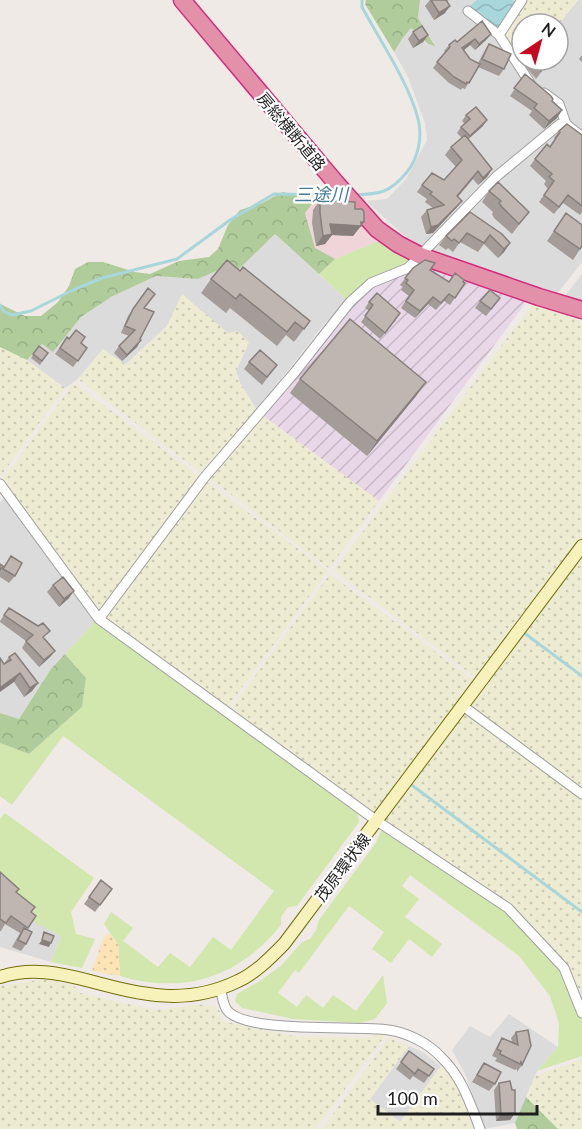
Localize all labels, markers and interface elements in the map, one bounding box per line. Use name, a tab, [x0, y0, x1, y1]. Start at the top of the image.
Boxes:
north arrow	[510, 12, 570, 72]
text: N	[539, 18, 560, 41]
street label: 房総横断道路	[254, 88, 330, 174]
water label: 三途川	[294, 183, 350, 205]
street label: 茂原環状線	[310, 829, 374, 905]
scale bar	[378, 1078, 537, 1116]
text: 100 m	[387, 1087, 438, 1109]

